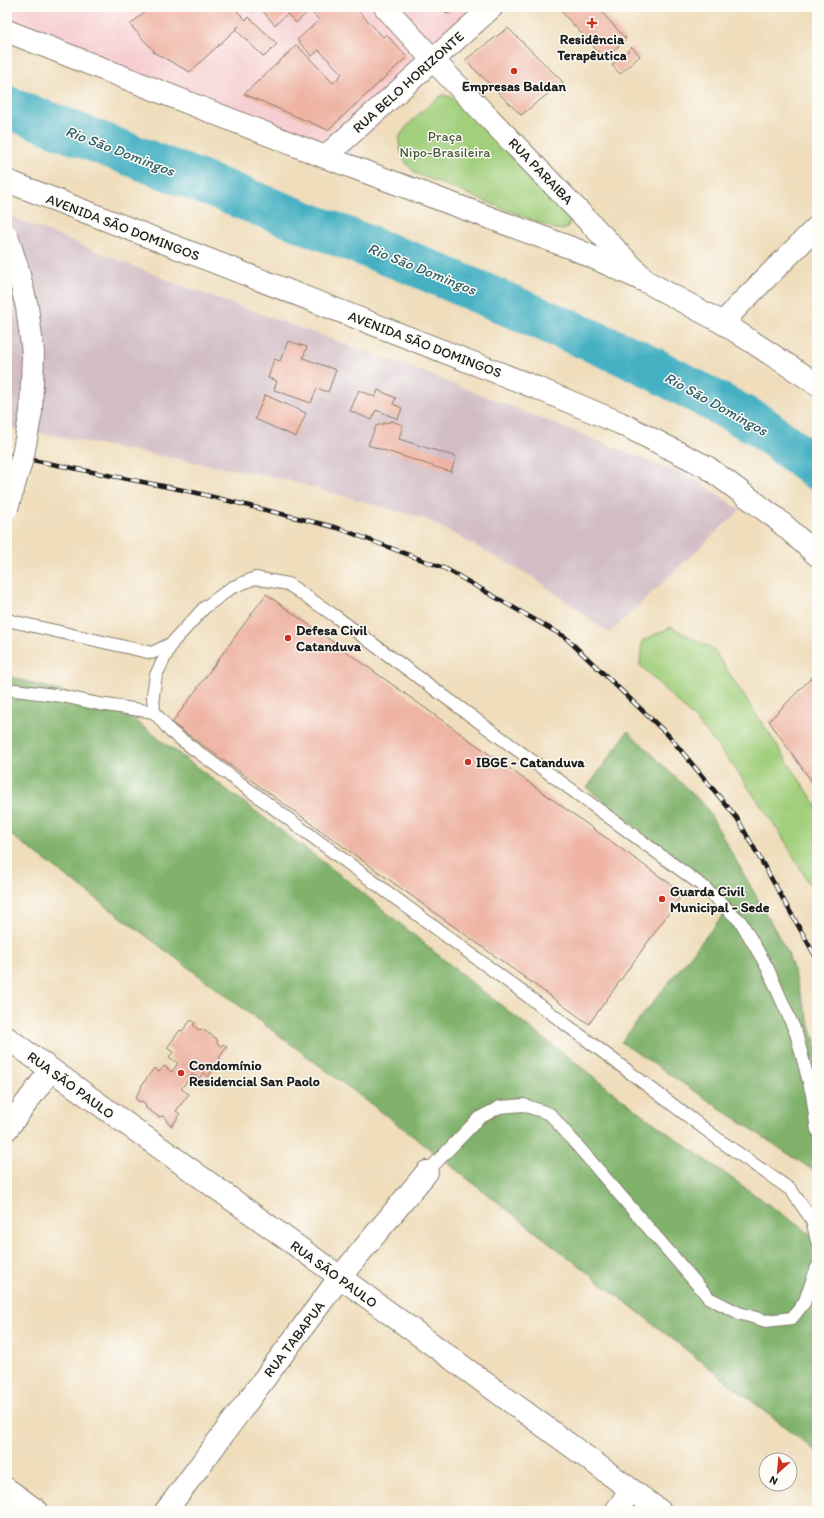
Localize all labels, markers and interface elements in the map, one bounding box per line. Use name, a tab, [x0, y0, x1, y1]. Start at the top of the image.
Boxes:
marker: Residência Terapêutica	[586, 17, 598, 29]
street label: RUA BELO HORIZONTE	[349, 28, 468, 137]
place label: Residência Terapêutica	[556, 31, 627, 64]
marker: Empresas Baldan	[509, 66, 519, 76]
place label: Empresas Baldan	[462, 78, 566, 95]
water label: Rio São Domingos	[63, 122, 178, 181]
park label: Praça Nipo-Brasileira	[399, 128, 491, 161]
street label: RUA PARAIBA	[505, 134, 577, 208]
street label: AVENIDA SÃO DOMINGOS	[44, 190, 202, 265]
water label: Rio São Domingos	[365, 239, 480, 299]
street label: AVENIDA SÃO DOMINGOS	[346, 307, 504, 382]
water label: Rio São Domingos	[661, 368, 772, 440]
place label: Defesa Civil Catanduva	[296, 622, 368, 655]
marker: Defesa Civil Catanduva	[283, 633, 293, 643]
place label: IBGE - Catanduva	[476, 754, 585, 771]
marker: IBGE - Catanduva	[463, 757, 473, 767]
place label: Guarda Civil Municipal - Sede	[670, 883, 770, 916]
marker: Guarda Civil Municipal - Sede	[657, 894, 667, 904]
street label: RUA SÃO PAULO	[24, 1048, 118, 1123]
place label: Condomínio Residencial San Paolo	[189, 1057, 320, 1090]
marker: Condomínio Residencial San Paolo	[176, 1068, 186, 1078]
street label: RUA SÃO PAULO	[287, 1237, 381, 1312]
street label: RUA TABAPUA	[260, 1298, 329, 1381]
north arrow	[758, 1452, 798, 1492]
text: N	[767, 1473, 780, 1488]

